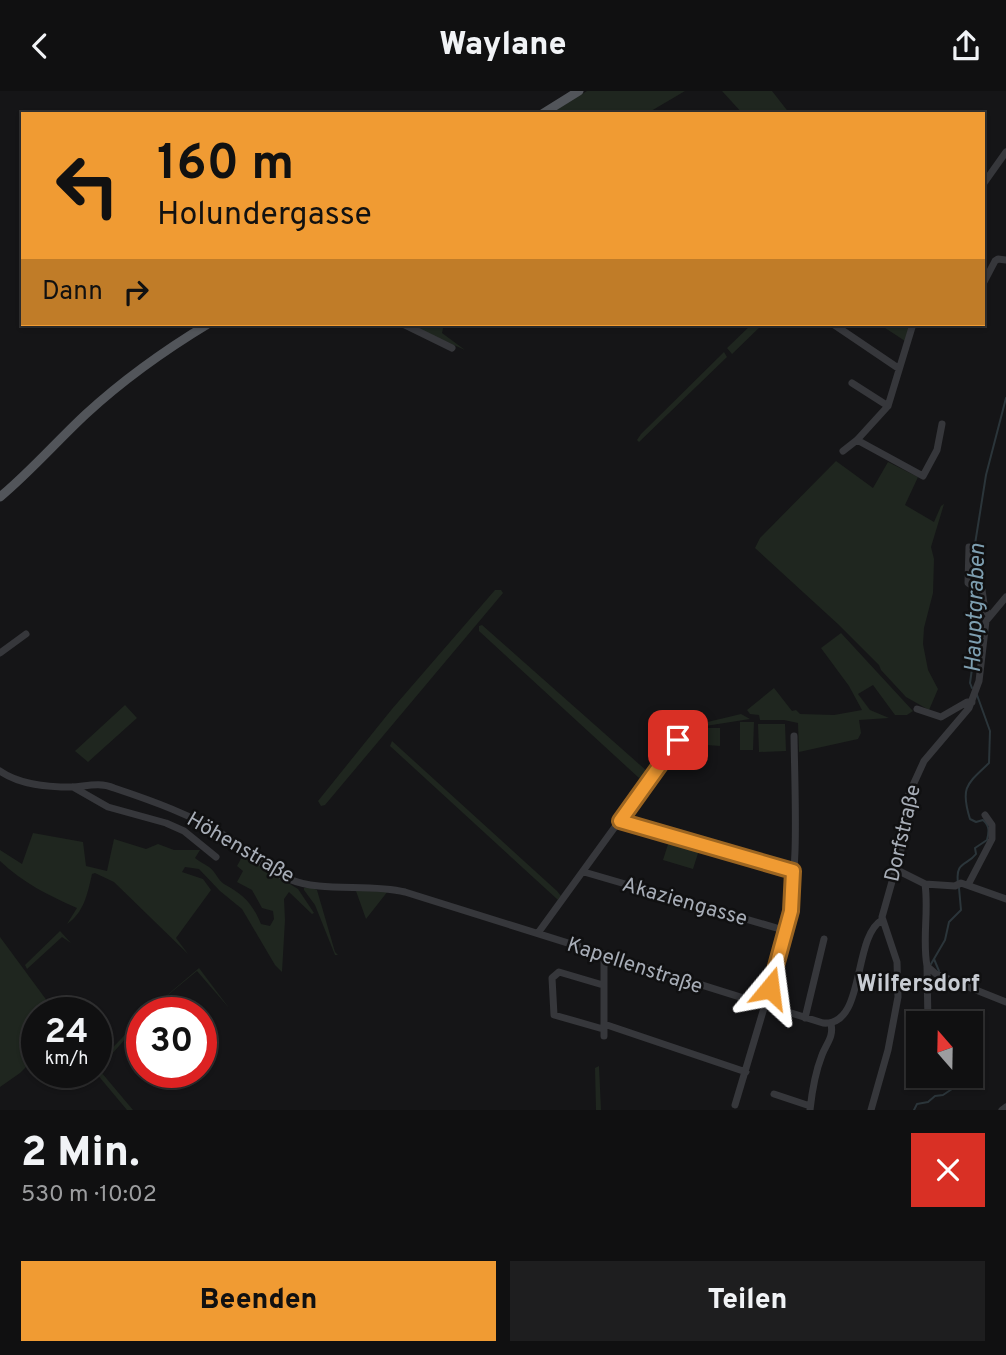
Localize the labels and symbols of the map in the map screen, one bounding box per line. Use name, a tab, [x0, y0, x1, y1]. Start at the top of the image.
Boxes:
water label: Hauptgraben	[960, 542, 993, 673]
pin	[648, 710, 708, 770]
street label: Dorfstraße	[879, 782, 928, 885]
street label: Höhenstraße	[181, 807, 299, 890]
street label: Akaziengasse	[619, 872, 750, 933]
street label: Kapellenstraße	[563, 932, 706, 1001]
position arrow	[733, 951, 807, 1025]
district label: Wilfersdorf	[856, 970, 980, 1000]
speed limit sign: 30	[126, 997, 217, 1088]
north arrow	[906, 1011, 984, 1089]

